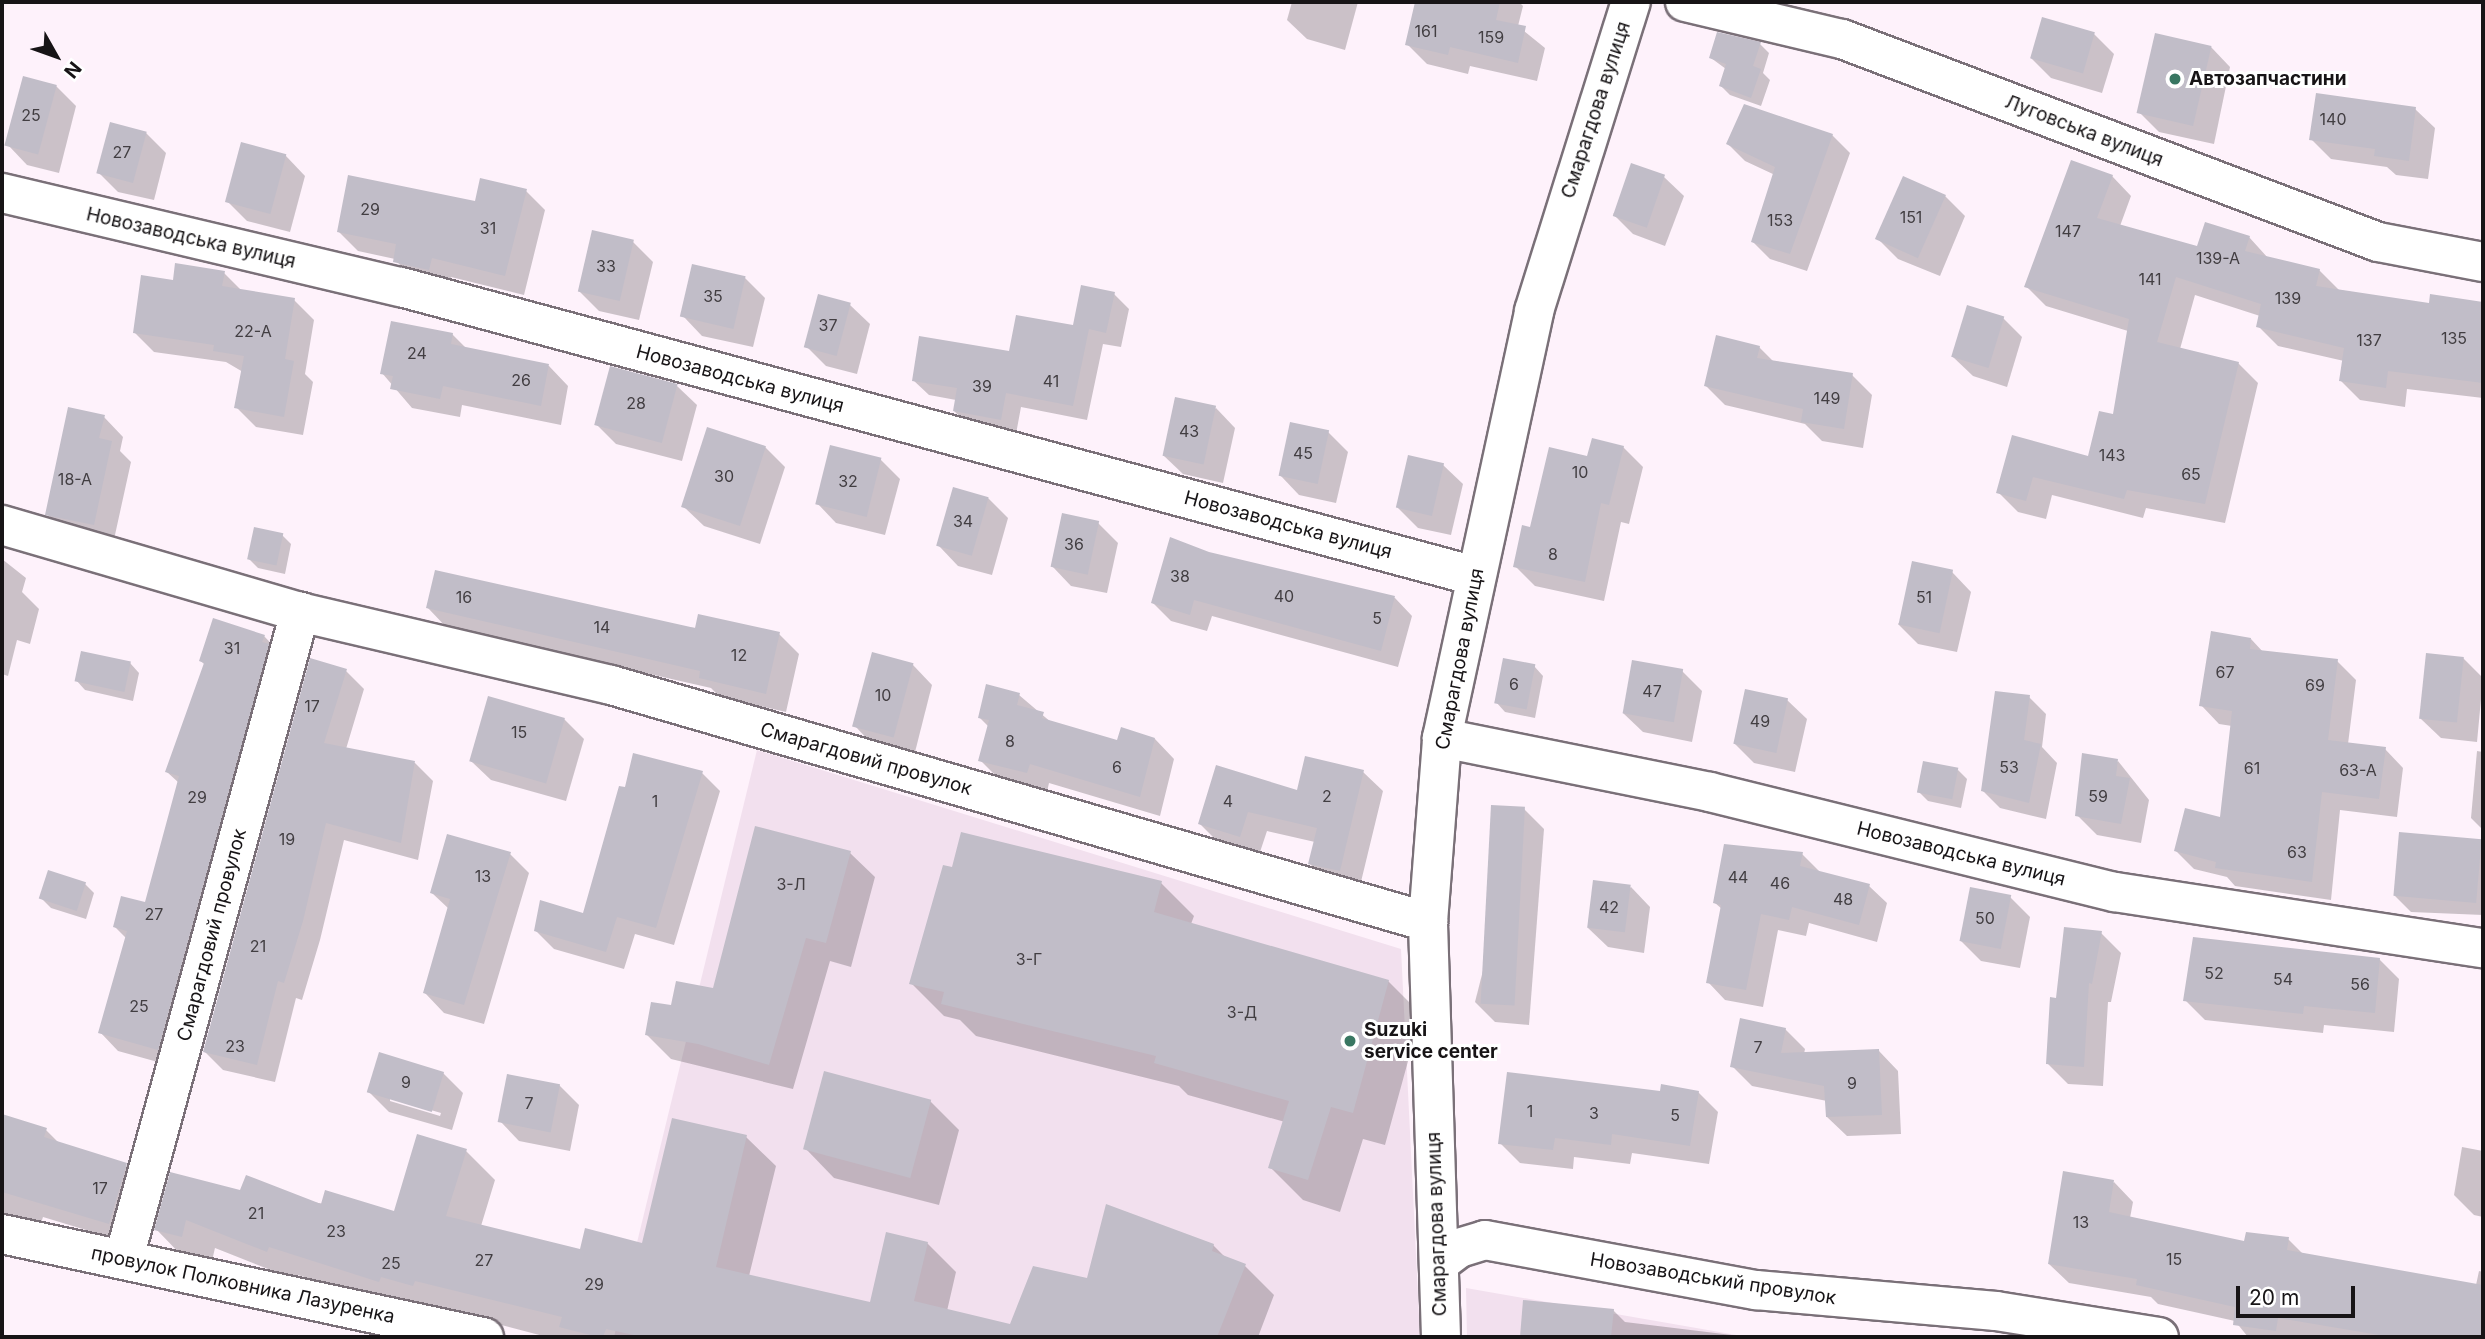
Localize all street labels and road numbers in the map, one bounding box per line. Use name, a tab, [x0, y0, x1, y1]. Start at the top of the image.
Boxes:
street label: Смарагдова вулиця	[1557, 19, 1635, 201]
street label: Луговська вулиця	[2002, 90, 2166, 172]
street label: Новозаводська вулиця	[84, 203, 298, 273]
street label: Новозаводська вулиця	[634, 340, 846, 418]
street label: Новозаводська вулиця	[1182, 486, 1394, 564]
street label: Смарагдова вулиця	[1431, 566, 1489, 752]
street label: Смарагдовий провулок	[758, 718, 974, 800]
street label: Новозаводська вулиця	[1854, 817, 2068, 891]
street label: Смарагдовий провулок	[173, 826, 251, 1044]
street label: Смарагдова вулиця	[1422, 1131, 1452, 1317]
street label: провулок Полковника Лазуренка	[89, 1242, 397, 1328]
street label: Новозаводський провулок	[1588, 1248, 1838, 1310]

